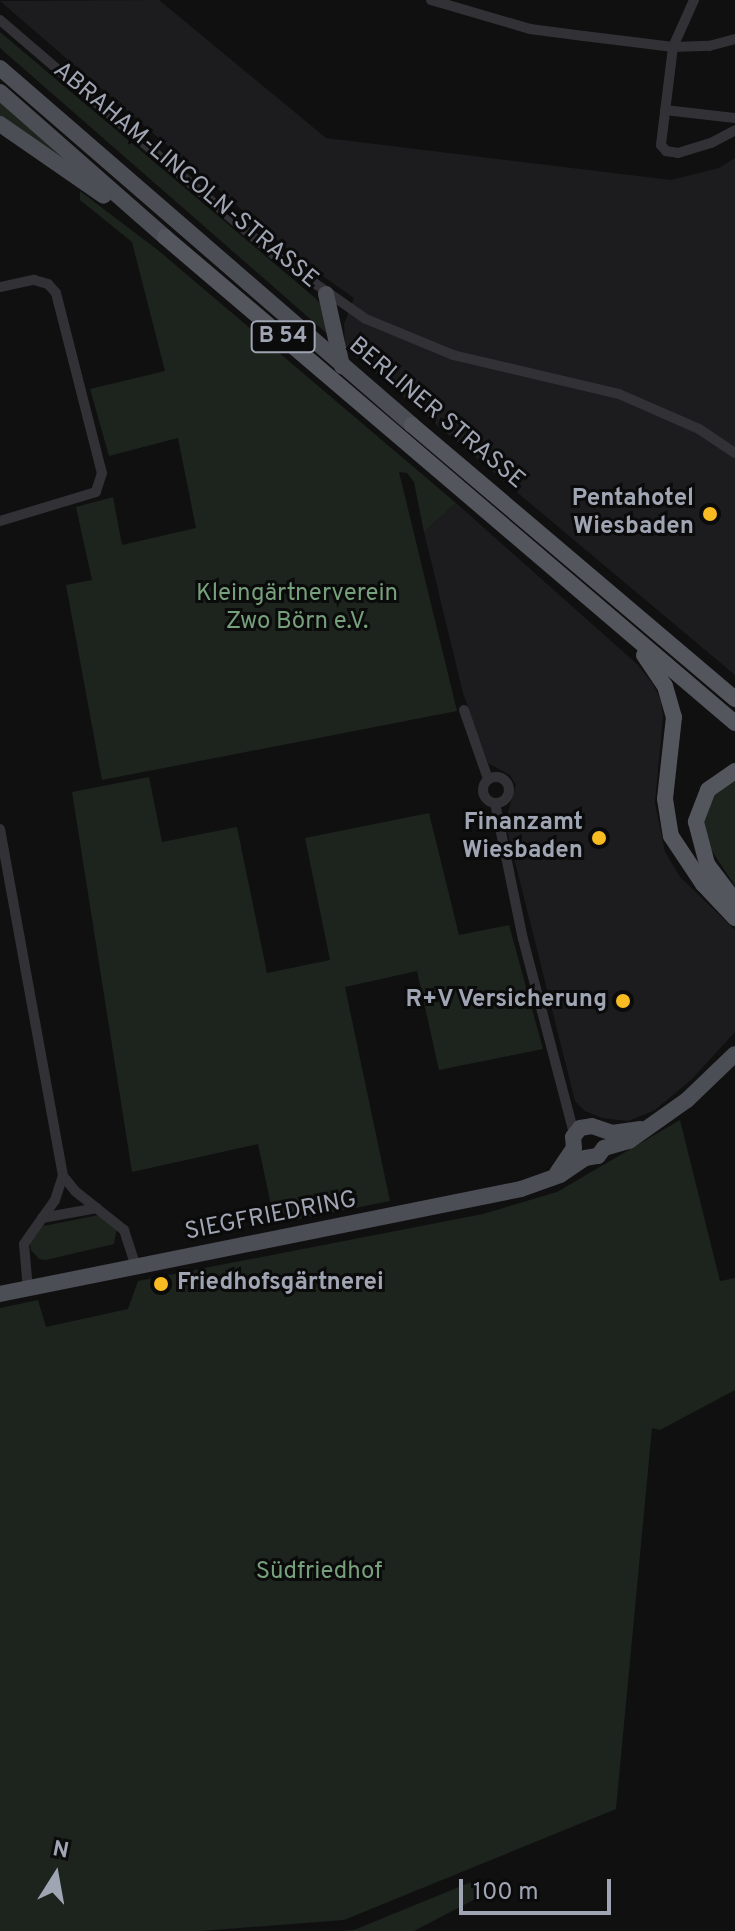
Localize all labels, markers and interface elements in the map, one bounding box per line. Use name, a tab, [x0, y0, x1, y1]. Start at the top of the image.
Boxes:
street label: ABRAHAM-LINCOLN-STRASSE	[47, 57, 323, 295]
road number: B 54	[249, 319, 317, 355]
street label: BERLINER STRASSE	[342, 332, 530, 496]
place label: Pentahotel Wiesbaden	[572, 486, 694, 542]
marker: Pentahotel Wiesbaden	[701, 505, 719, 523]
park label: Kleingärtnerverein Zwo Börn e.V.	[196, 581, 398, 637]
place label: Finanzamt Wiesbaden	[462, 810, 583, 866]
marker: Finanzamt Wiesbaden	[590, 829, 608, 847]
place label: R+V Versicherung	[404, 987, 607, 1015]
marker: R+V Versicherung	[614, 992, 632, 1010]
street label: SIEGFRIEDRING	[183, 1186, 359, 1248]
place label: Friedhofsgärtnerei	[177, 1270, 384, 1298]
marker: Friedhofsgärtnerei	[152, 1275, 170, 1293]
park label: Südfriedhof	[256, 1559, 382, 1587]
north arrow	[16, 1835, 96, 1915]
text: N	[50, 1836, 71, 1866]
scale bar	[463, 1863, 615, 1913]
text: 100 m	[473, 1878, 539, 1908]

